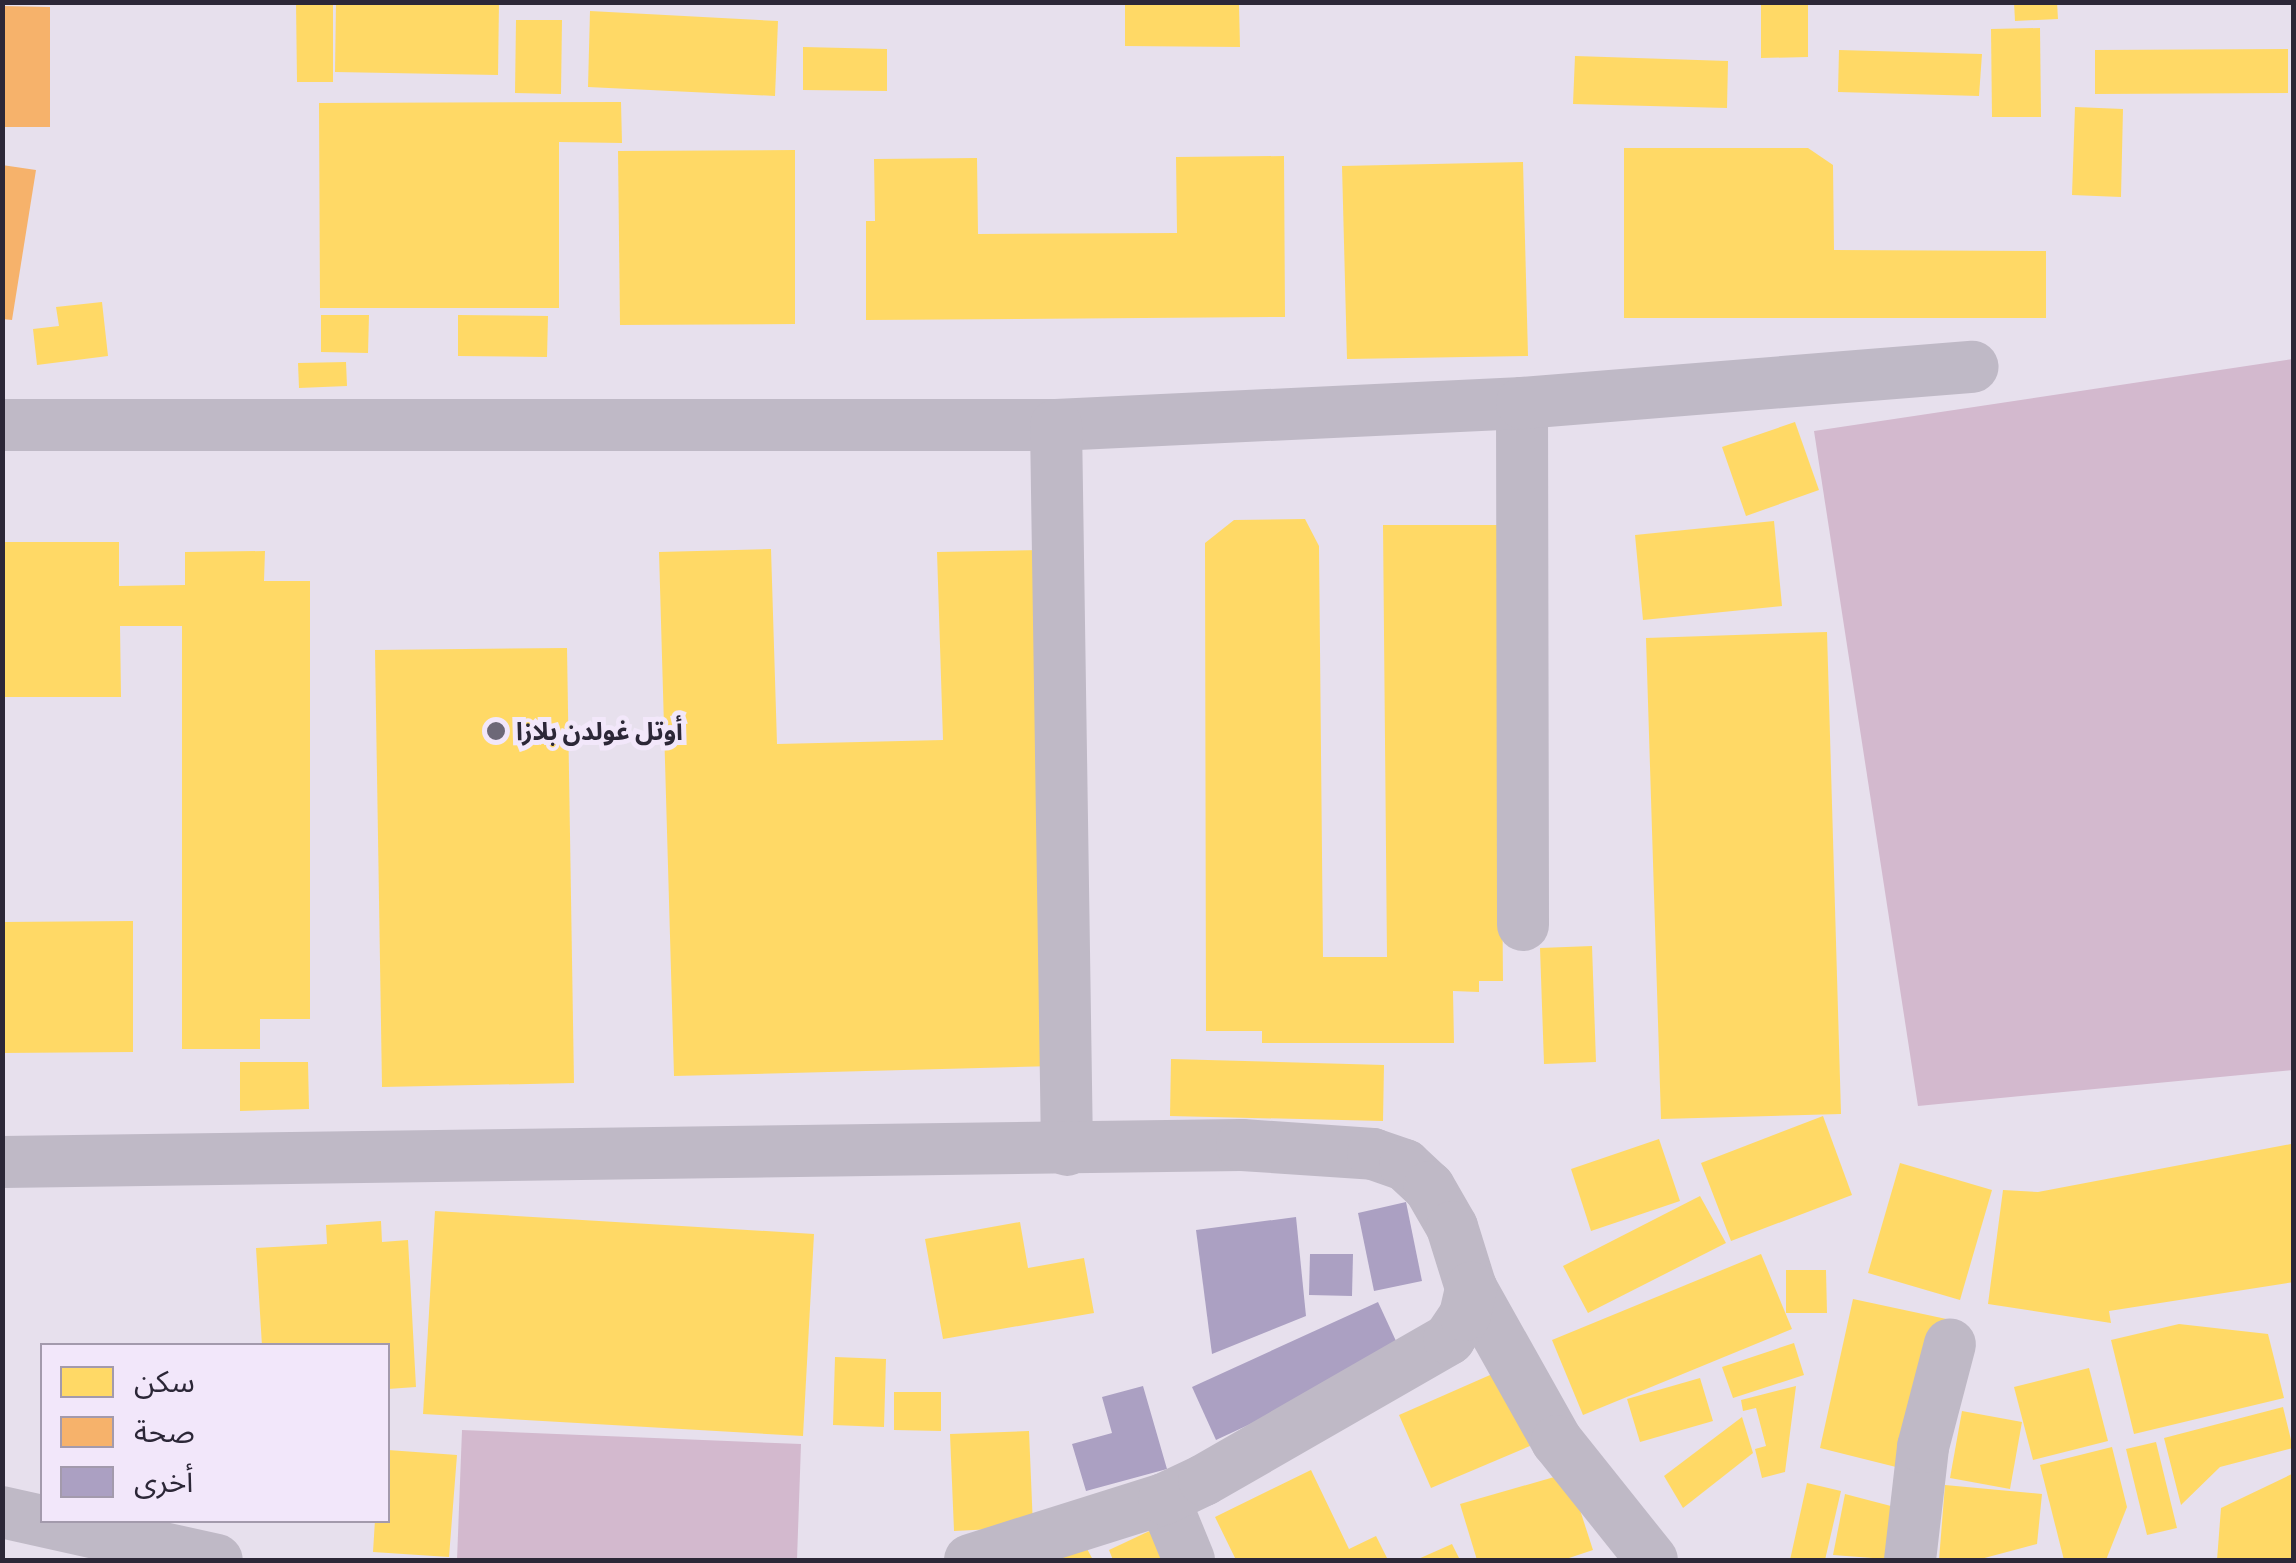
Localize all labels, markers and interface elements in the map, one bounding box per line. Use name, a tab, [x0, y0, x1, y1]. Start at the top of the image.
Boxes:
place label: أوتل غولدن بلازا	[516, 716, 683, 746]
marker: أوتل غولدن بلازا	[485, 720, 507, 742]
legend	[40, 1343, 390, 1523]
text: سكن	[134, 1361, 195, 1400]
text: صحة	[134, 1411, 195, 1450]
text: أخرى	[134, 1461, 193, 1500]

